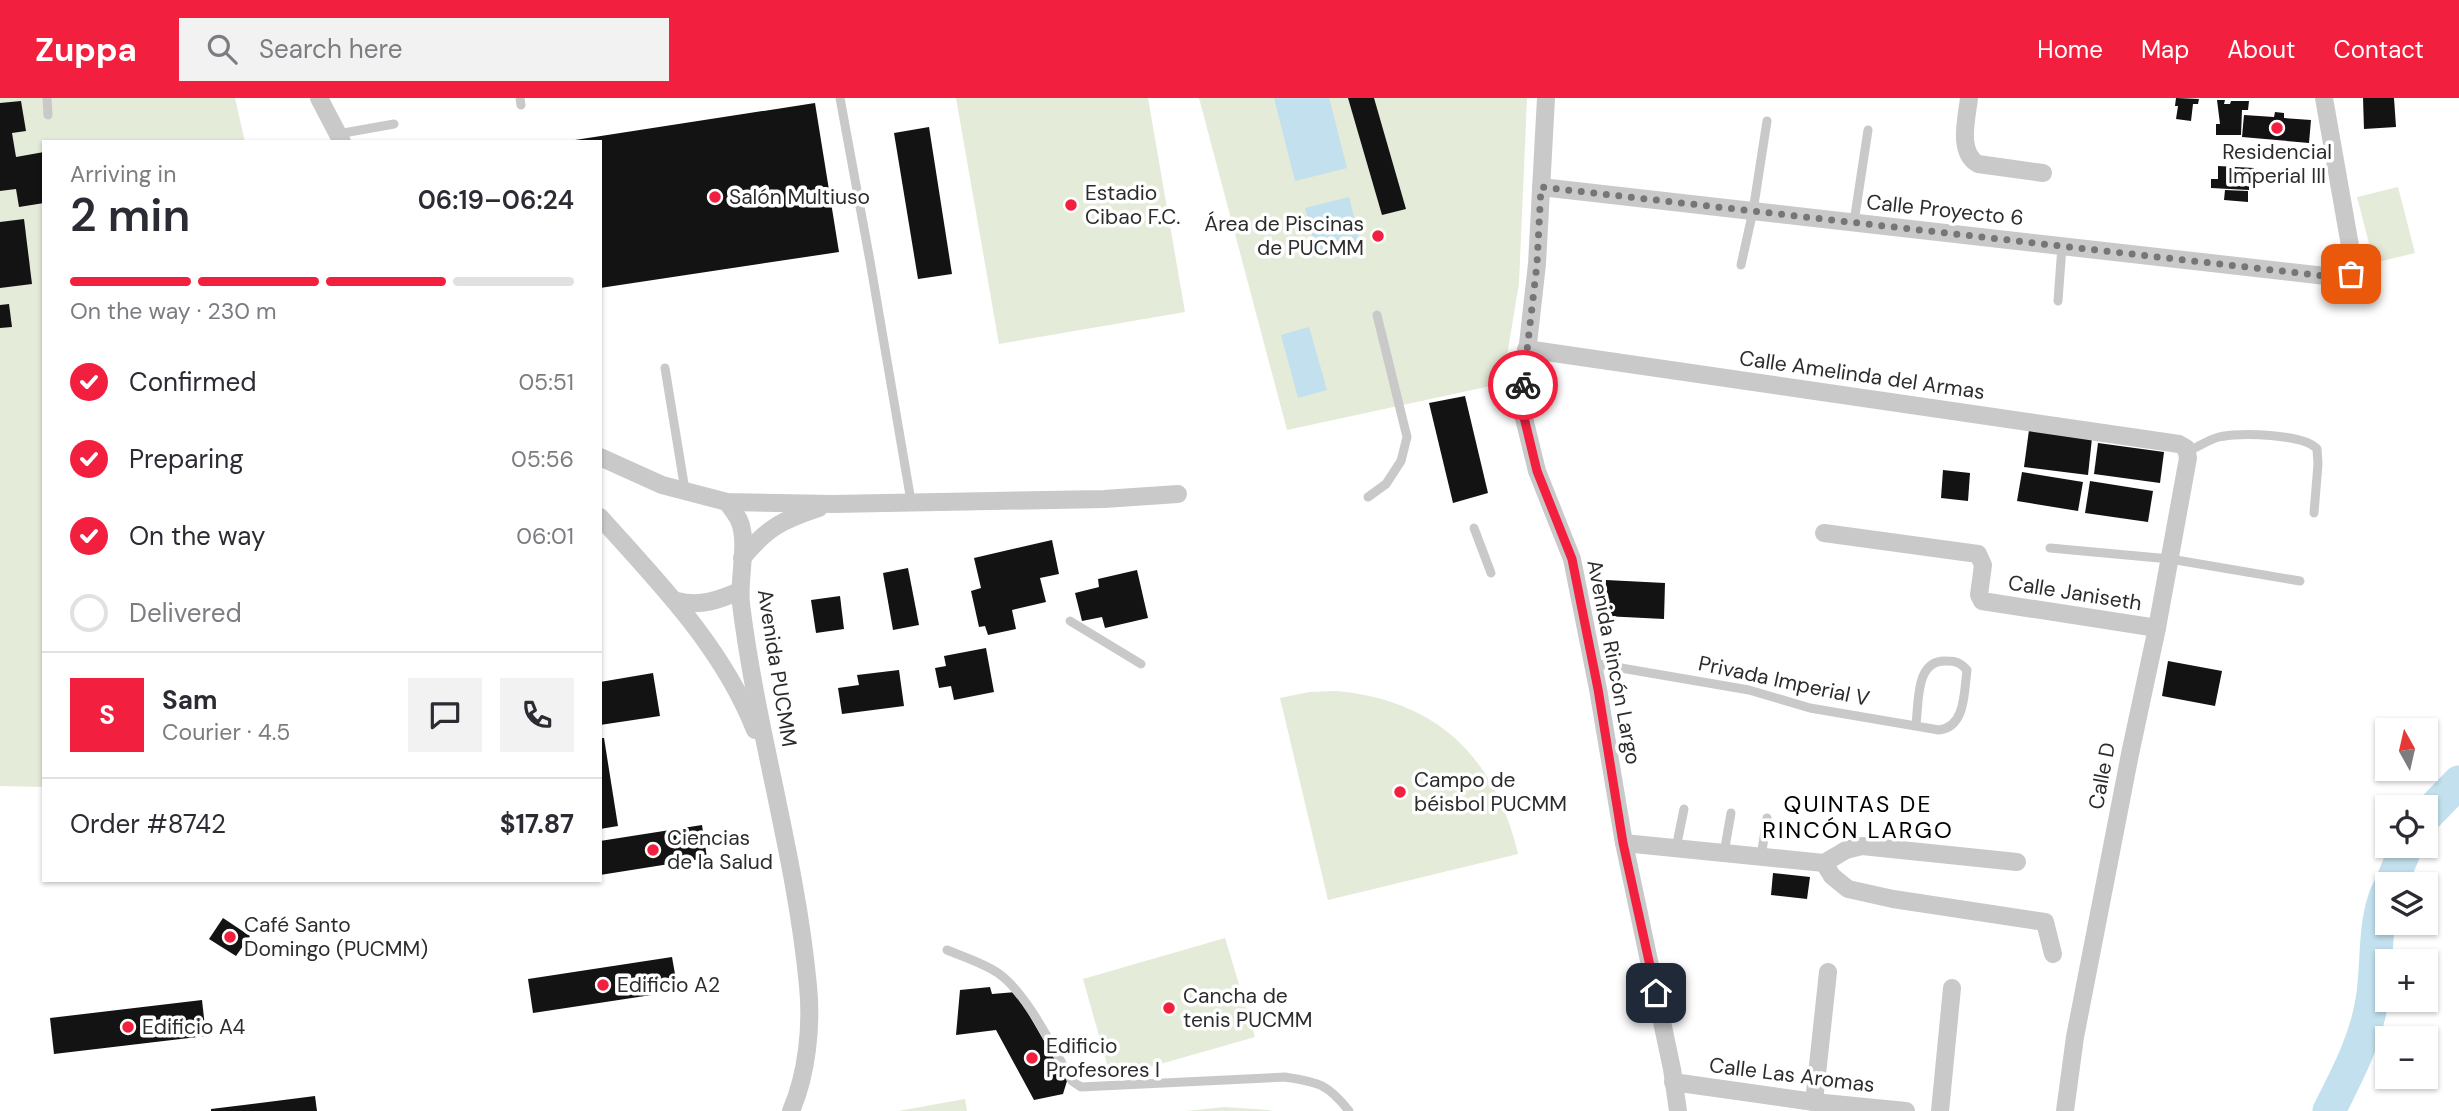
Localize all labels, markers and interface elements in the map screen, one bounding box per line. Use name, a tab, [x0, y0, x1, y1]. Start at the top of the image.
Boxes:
search box	[179, 18, 669, 81]
text: Zuppa	[35, 28, 137, 71]
icon: search	[203, 30, 241, 68]
text: Search here	[259, 32, 402, 66]
text: Home	[2037, 34, 2103, 65]
text: Map	[2141, 34, 2189, 65]
text: About	[2227, 34, 2296, 65]
text: Contact	[2334, 34, 2424, 65]
marker: Residencial Imperial III	[2269, 120, 2285, 136]
place label: Residencial Imperial III	[2222, 138, 2332, 190]
text: Arriving in	[70, 159, 176, 189]
place label: Estadio Cibao F.C.	[1085, 179, 1180, 231]
text: 06:19–06:24	[418, 183, 574, 217]
place label: Salón Multiuso	[729, 183, 870, 211]
text: 2 min	[70, 185, 190, 245]
street label: Calle Proyecto 6	[1865, 188, 2025, 232]
marker: Salón Multiuso	[707, 189, 723, 205]
marker: Estadio Cibao F.C.	[1063, 197, 1079, 213]
place label: Área de Piscinas de PUCMM	[1204, 210, 1364, 262]
marker: Área de Piscinas de PUCMM	[1370, 228, 1386, 244]
pin	[2321, 244, 2381, 304]
icon: bag	[2332, 255, 2370, 293]
text: On the way · 230 m	[70, 296, 277, 326]
street label: Calle Amelinda del Armas	[1737, 344, 1987, 406]
courier	[1488, 350, 1558, 420]
icon: check	[70, 363, 108, 401]
text: Confirmed	[129, 365, 256, 399]
icon: bike	[1504, 366, 1542, 404]
text: 05:51	[518, 367, 574, 397]
icon: check	[70, 440, 108, 478]
text: Preparing	[129, 442, 244, 476]
text: 05:56	[511, 444, 574, 474]
icon: check	[70, 517, 108, 555]
text: On the way	[129, 519, 265, 553]
text: 06:01	[516, 521, 574, 551]
street label: Avenida Rincón Largo	[1580, 557, 1648, 767]
street label: Calle Janiseth	[2006, 569, 2144, 617]
street label: Avenida PUCMM	[751, 587, 803, 749]
text: Delivered	[129, 596, 242, 630]
street label: Privada Imperial V	[1696, 649, 1872, 713]
button: chat	[408, 678, 482, 752]
button: phone	[500, 678, 574, 752]
text: Sam	[162, 683, 217, 717]
text: S	[99, 698, 115, 732]
text: Courier · 4.5	[162, 717, 290, 747]
north arrow	[2375, 718, 2438, 780]
map controls	[2375, 718, 2438, 1089]
street label: Calle D	[2082, 740, 2122, 812]
place label: Campo de béisbol PUCMM	[1414, 766, 1567, 818]
marker: Campo de béisbol PUCMM	[1392, 784, 1408, 800]
district label: QUINTAS DE RINCÓN LARGO	[1762, 789, 1954, 845]
button: locate	[2375, 795, 2438, 858]
text: Order #8742	[70, 807, 226, 841]
text: $17.87	[500, 807, 574, 841]
place label: Ciencias de la Salud	[667, 824, 773, 876]
marker: Ciencias de la Salud	[645, 842, 661, 858]
button: layers	[2375, 872, 2438, 935]
place label: Café Santo Domingo (PUCMM)	[244, 911, 428, 963]
marker: Café Santo Domingo (PUCMM)	[222, 929, 238, 945]
button: +	[2375, 949, 2438, 1012]
pin	[1626, 963, 1686, 1023]
place label: Edificio A2	[617, 971, 720, 999]
icon: home	[1637, 974, 1675, 1012]
marker: Edificio A2	[595, 977, 611, 993]
place label: Cancha de tenis PUCMM	[1183, 982, 1312, 1034]
marker: Cancha de tenis PUCMM	[1161, 1000, 1177, 1016]
place label: Edificio A4	[142, 1013, 246, 1041]
marker: Edificio A4	[120, 1019, 136, 1035]
button: −	[2375, 1026, 2438, 1089]
place label: Edificio Profesores I	[1046, 1032, 1160, 1084]
marker: Edificio Profesores I	[1024, 1050, 1040, 1066]
street label: Calle Las Aromas	[1708, 1051, 1876, 1099]

